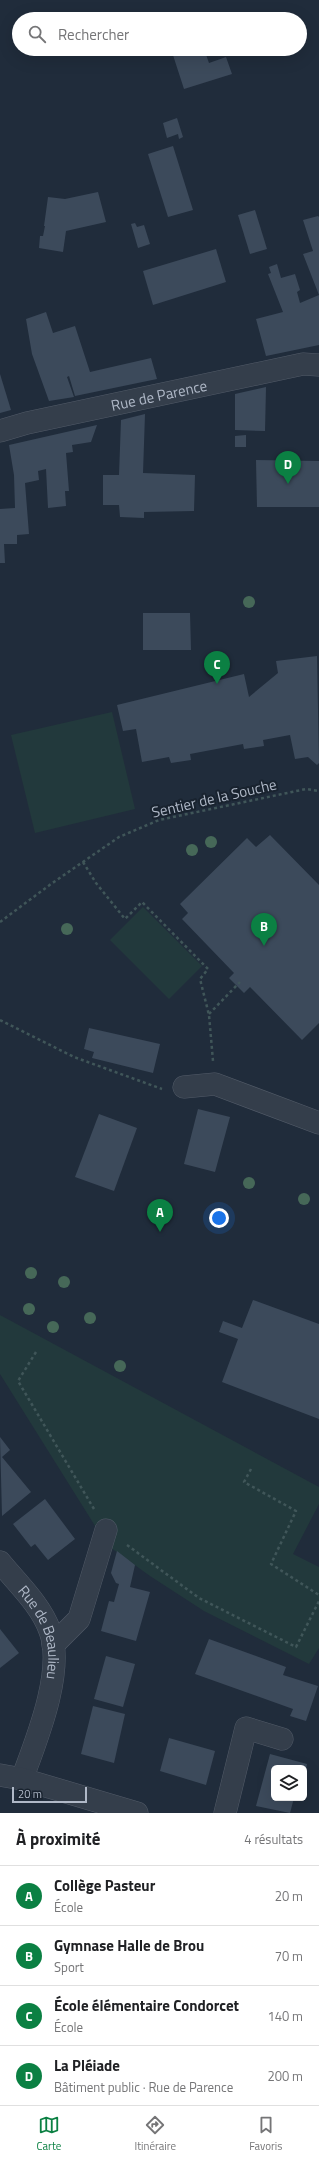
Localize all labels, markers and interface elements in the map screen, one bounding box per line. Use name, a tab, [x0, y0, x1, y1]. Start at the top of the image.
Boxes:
search box	[12, 12, 307, 56]
icon: search	[26, 23, 48, 45]
text: Rechercher	[58, 23, 129, 46]
street label: Rue de Parence	[109, 373, 209, 416]
pin: D	[275, 451, 301, 484]
pin: C	[204, 651, 230, 684]
street label: Sentier de la Souche	[149, 772, 279, 824]
pin: B	[251, 913, 277, 946]
pin: A	[147, 1199, 173, 1232]
your location	[209, 1208, 229, 1228]
street label: Rue de Beaulieu	[13, 1580, 66, 1681]
map controls	[271, 1765, 307, 1801]
button: layers	[271, 1765, 307, 1801]
scale bar	[12, 1785, 87, 1804]
text: 20 m	[18, 1786, 42, 1802]
text: À proximité	[16, 1826, 100, 1852]
text: 4 résultats	[244, 1829, 303, 1849]
text: Collège Pasteur	[54, 1874, 155, 1897]
text: A	[25, 1886, 33, 1906]
text: 20 m	[275, 1886, 303, 1906]
text: École	[54, 1897, 83, 1917]
text: Gymnase Halle de Brou	[54, 1934, 204, 1957]
text: B	[25, 1946, 33, 1966]
text: 70 m	[275, 1946, 303, 1966]
text: Sport	[54, 1957, 84, 1977]
text: École élémentaire Condorcet	[54, 1994, 239, 2017]
text: C	[25, 2006, 33, 2026]
text: 140 m	[267, 2006, 303, 2026]
text: École	[54, 2017, 83, 2037]
text: La Pléiade	[54, 2054, 120, 2077]
text: D	[25, 2066, 33, 2086]
text: 200 m	[267, 2066, 303, 2086]
text: Bâtiment public · Rue de Parence	[54, 2077, 233, 2097]
tab: Carte	[37, 2114, 61, 2154]
tab: Itinéraire	[135, 2114, 176, 2154]
tab: Favoris	[249, 2114, 282, 2154]

